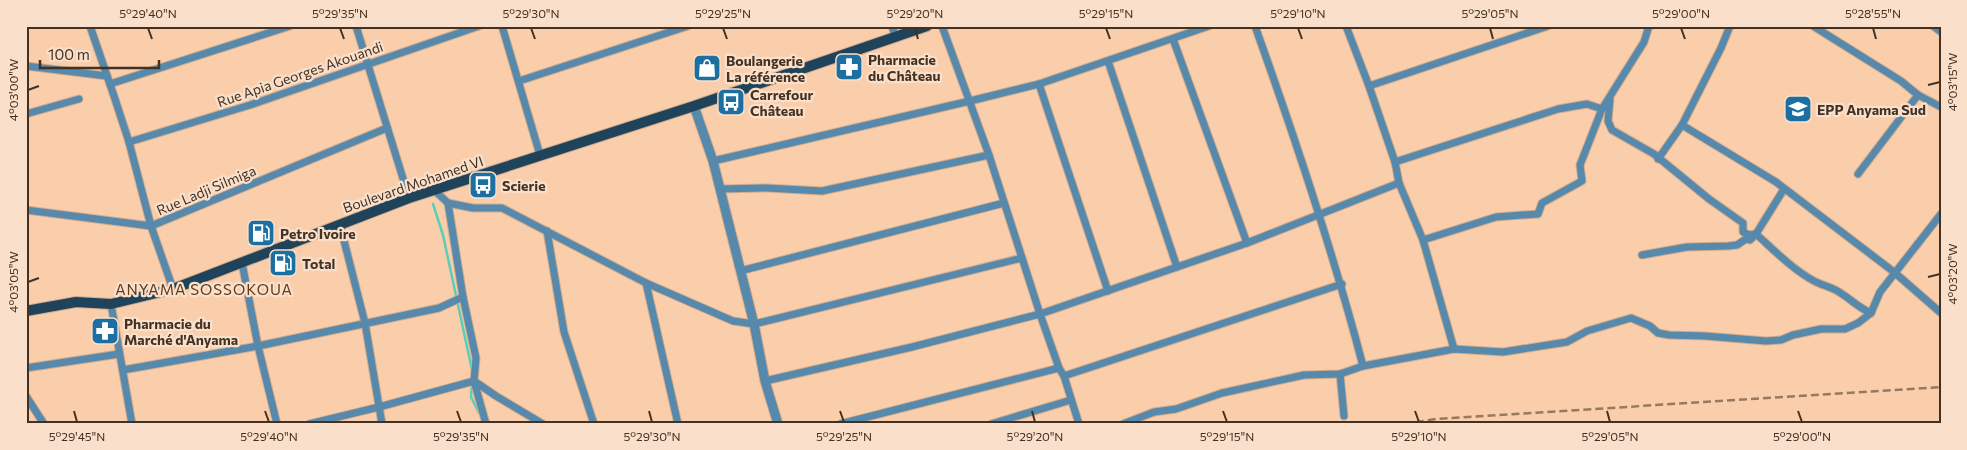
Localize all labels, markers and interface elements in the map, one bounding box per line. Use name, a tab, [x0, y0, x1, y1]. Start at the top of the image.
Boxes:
text: 5°29'40"N	[119, 6, 177, 20]
text: 5°29'35"N	[312, 6, 368, 20]
text: 5°29'30"N	[502, 6, 560, 20]
text: 5°29'25"N	[695, 6, 751, 20]
text: 5°29'20"N	[887, 6, 943, 20]
text: 5°29'15"N	[1079, 6, 1133, 20]
text: 5°29'10"N	[1270, 6, 1326, 20]
text: 5°29'05"N	[1461, 6, 1519, 20]
text: 5°29'00"N	[1652, 6, 1710, 20]
text: 5°28'55"N	[1845, 6, 1901, 20]
scale bar	[40, 38, 159, 70]
street label: Rue Apia Georges Akouandi	[215, 38, 385, 110]
text: 100 m	[48, 45, 90, 63]
place label: Pharmacie du Château	[868, 51, 940, 84]
place label: Boulangerie La référence	[726, 52, 805, 85]
pharmacy icon: Pharmacie du Château	[834, 52, 864, 82]
shop icon: Boulangerie La référence	[692, 53, 722, 83]
text: 4°03'15"W	[1945, 53, 1959, 111]
text: 4°03'00"W	[6, 59, 20, 121]
place label: Carrefour Château	[750, 86, 813, 119]
bus stop icon: Carrefour Château	[716, 87, 746, 117]
school or university icon: EPP Anyama Sud	[1783, 94, 1813, 124]
place label: EPP Anyama Sud	[1817, 101, 1926, 118]
street label: Boulevard Mohamed VI	[341, 152, 485, 216]
street label: Rue Ladji Silmiga	[154, 161, 258, 219]
bus stop icon: Scierie	[468, 170, 498, 200]
place label: Scierie	[502, 177, 546, 194]
fuel station icon: Petro Ivoire	[246, 218, 276, 248]
place label: Petro Ivoire	[280, 225, 356, 242]
text: 4°03'20"W	[1945, 243, 1959, 305]
fuel station icon: Total	[268, 248, 298, 278]
text: 4°03'05"W	[6, 251, 20, 313]
place label: Total	[302, 255, 335, 272]
district label: ANYAMA SOSSOKOUA	[115, 280, 293, 298]
place label: Pharmacie du Marché d'Anyama	[124, 315, 238, 348]
pharmacy icon: Pharmacie du Marché d'Anyama	[90, 316, 120, 346]
text: 5°29'45"N	[49, 429, 105, 443]
text: 5°29'40"N	[240, 429, 298, 443]
text: 5°29'35"N	[433, 429, 489, 443]
text: 5°29'30"N	[623, 429, 681, 443]
text: 5°29'25"N	[816, 429, 872, 443]
text: 5°29'20"N	[1007, 429, 1063, 443]
text: 5°29'15"N	[1200, 429, 1254, 443]
text: 5°29'10"N	[1391, 429, 1447, 443]
text: 5°29'05"N	[1581, 429, 1639, 443]
text: 5°29'00"N	[1773, 429, 1831, 443]

